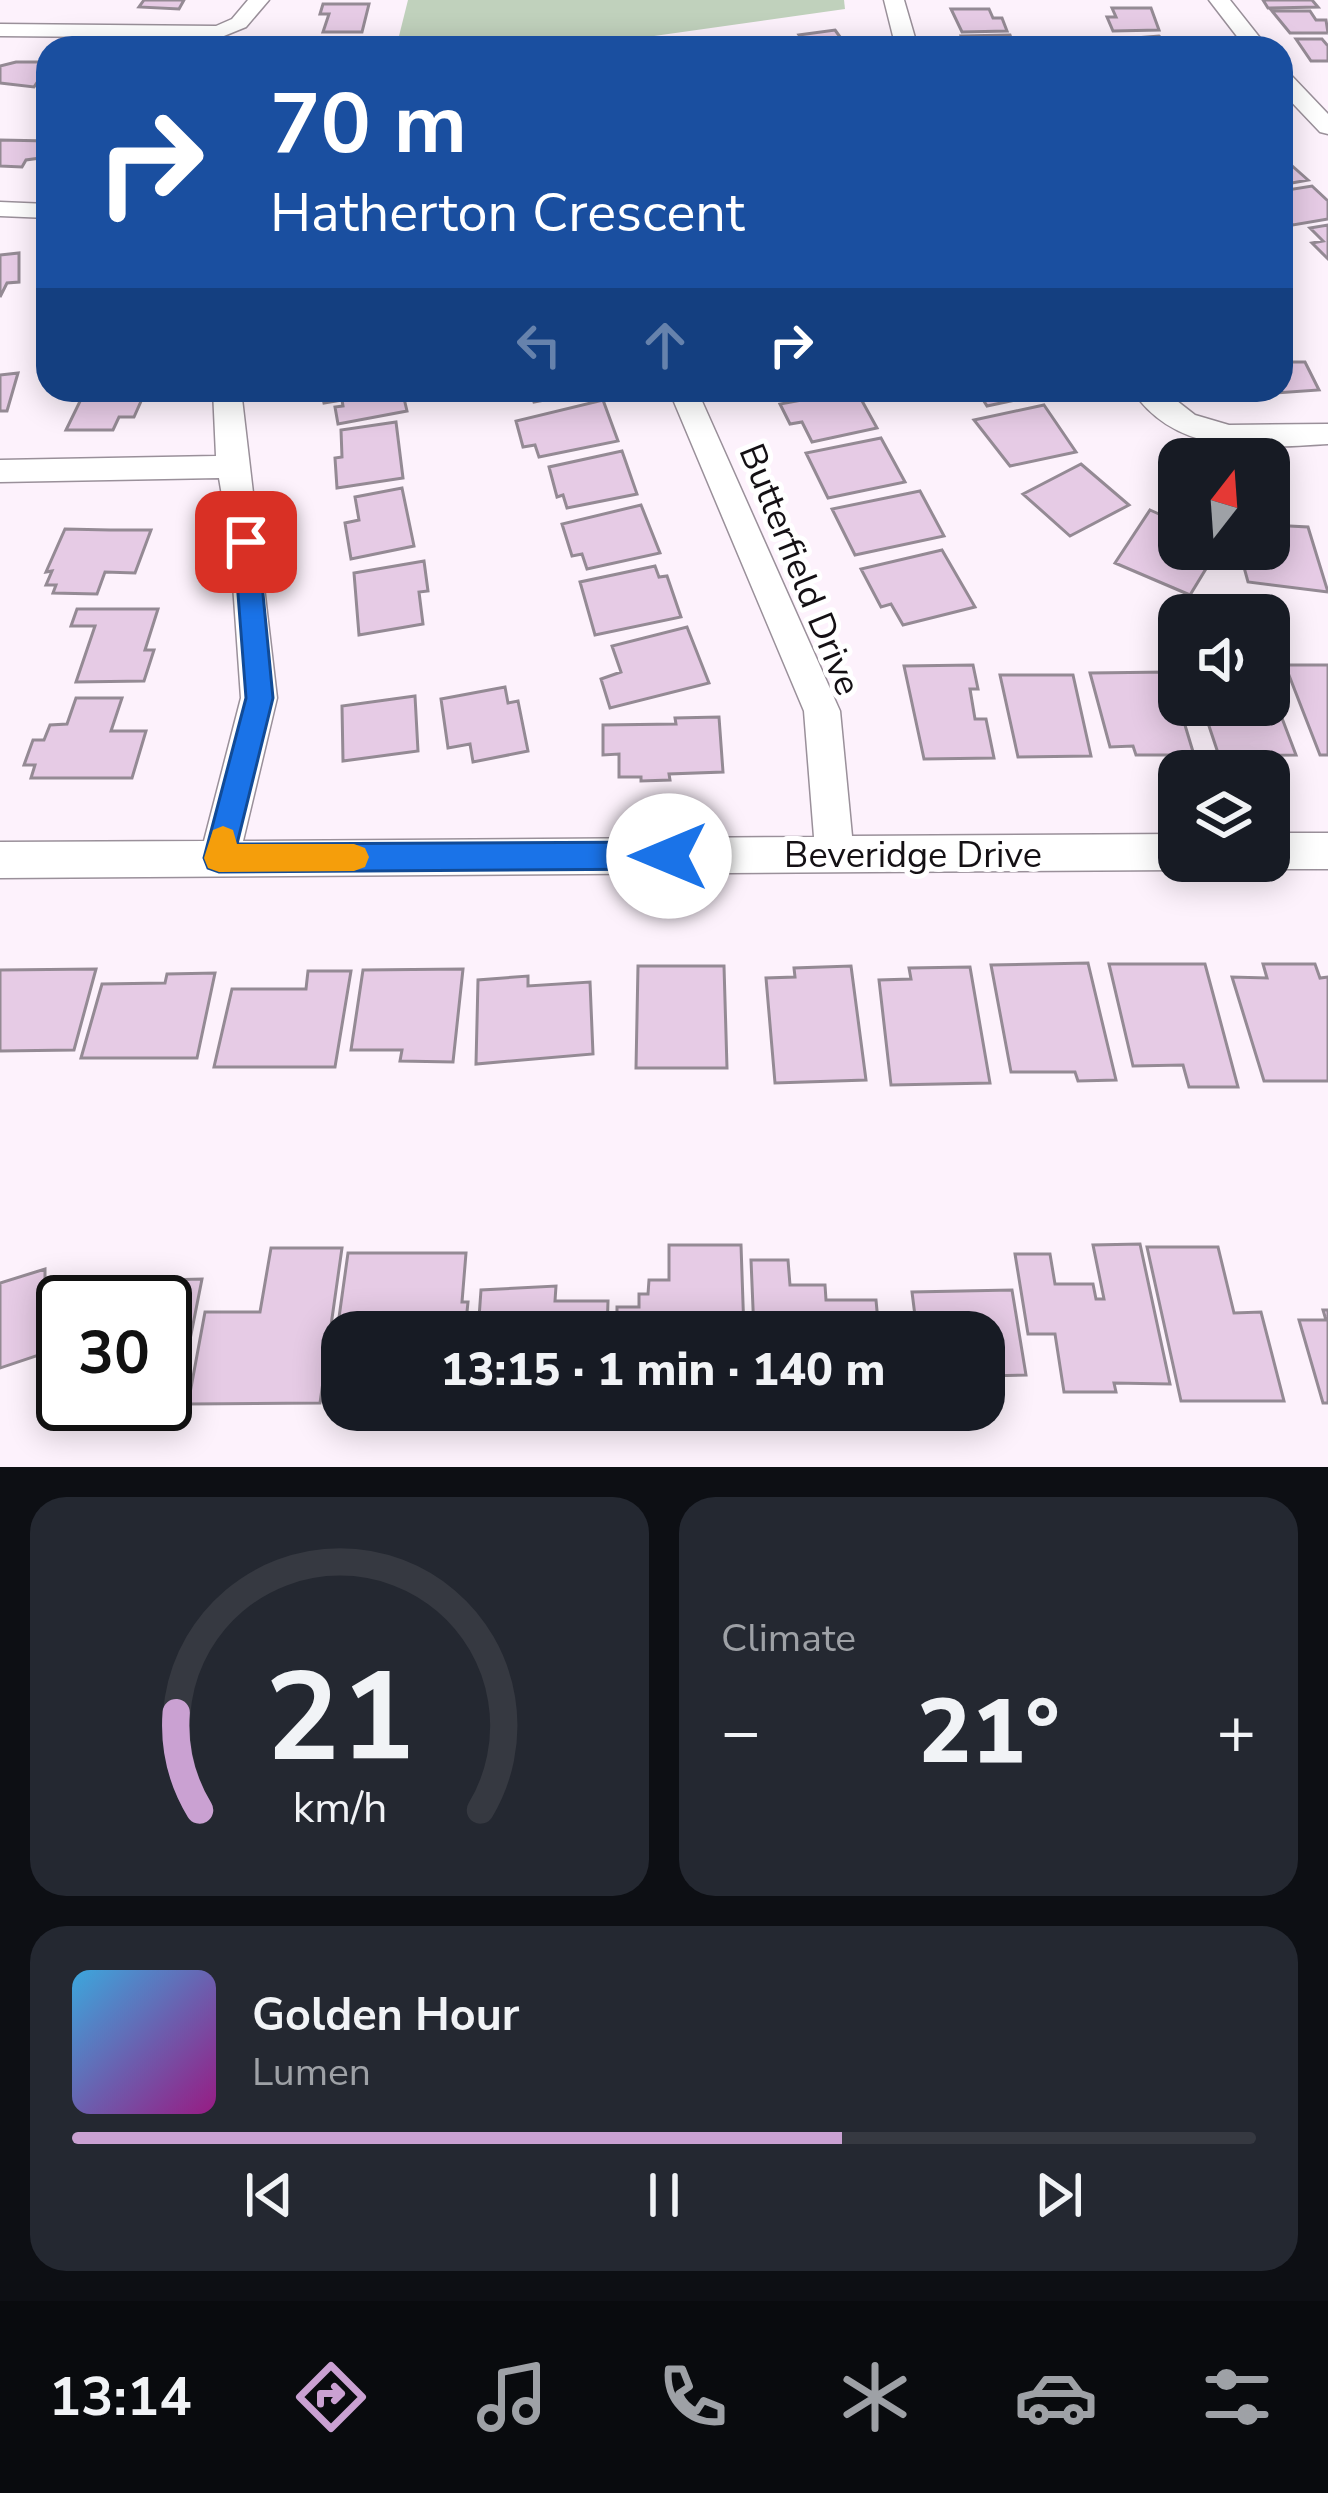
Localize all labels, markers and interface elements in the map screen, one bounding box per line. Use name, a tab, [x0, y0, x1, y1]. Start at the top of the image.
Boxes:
text: 70 m	[270, 67, 467, 182]
icon: right	[72, 84, 228, 240]
text: Hatherton Crescent	[270, 176, 745, 250]
icon: left	[506, 312, 572, 378]
icon: ahead	[632, 312, 698, 378]
icon: right	[758, 312, 824, 378]
street label: Butterfield Drive	[727, 436, 872, 703]
north arrow	[1158, 438, 1290, 570]
map controls	[1158, 438, 1290, 882]
pin	[195, 491, 297, 593]
icon: arrive	[213, 509, 279, 575]
button: sound	[1158, 594, 1290, 726]
button: layers	[1158, 750, 1290, 882]
position arrow	[606, 793, 732, 919]
street label: Beveridge Drive	[784, 831, 1042, 880]
speed limit sign: 30	[36, 1275, 192, 1431]
text: 13:15 · 1 min · 140 m	[440, 1340, 886, 1401]
text: Climate	[721, 1612, 856, 1665]
text: 21	[265, 1633, 414, 1803]
text: 21°	[917, 1671, 1060, 1794]
text: −	[721, 1687, 761, 1777]
text: +	[1216, 1687, 1256, 1777]
text: km/h	[292, 1778, 387, 1836]
text: Golden Hour	[252, 1985, 519, 2046]
text: Lumen	[252, 2046, 371, 2099]
icon: previous	[236, 2162, 302, 2228]
icon: pause	[631, 2162, 697, 2228]
icon: next	[1026, 2162, 1092, 2228]
icon: directions	[289, 2355, 373, 2439]
icon: music	[470, 2355, 554, 2439]
icon: phone	[651, 2355, 735, 2439]
icon: climate	[833, 2355, 917, 2439]
icon: car	[1014, 2355, 1098, 2439]
icon: filters	[1195, 2355, 1279, 2439]
text: 13:14	[49, 2360, 192, 2434]

